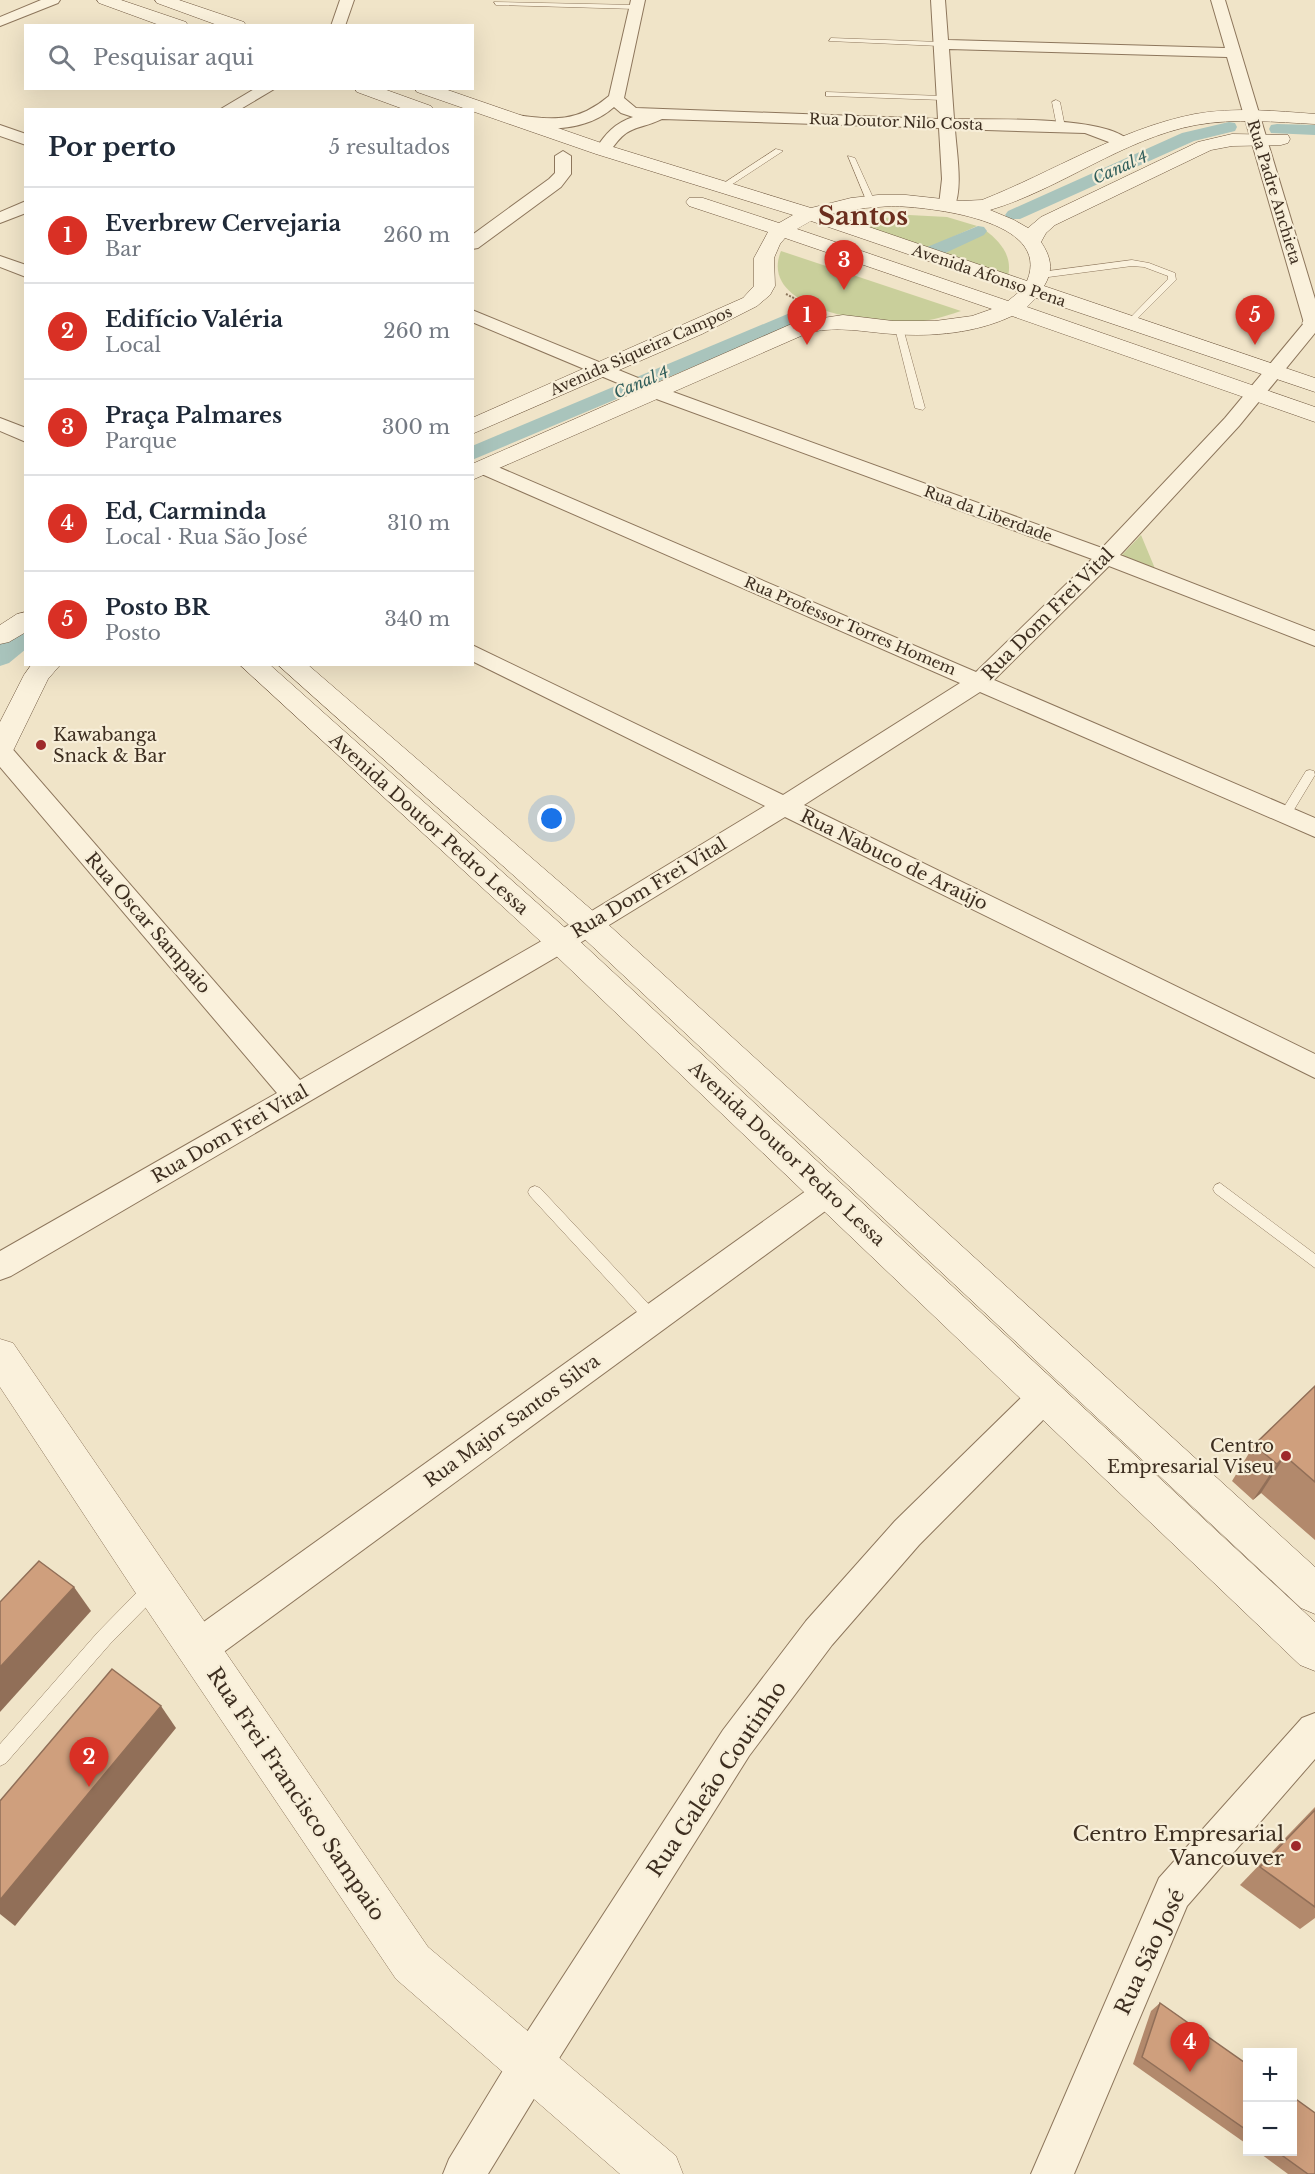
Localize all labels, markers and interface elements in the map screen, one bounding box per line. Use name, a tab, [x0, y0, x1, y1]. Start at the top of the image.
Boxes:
search box	[24, 24, 474, 90]
icon: search	[45, 41, 78, 74]
text: Pesquisar aqui	[93, 44, 254, 71]
street label: Rua Doutor Nilo Costa	[809, 109, 984, 134]
street label: Rua Padre Anchieta	[1243, 117, 1306, 267]
text: Por perto	[48, 131, 176, 163]
text: 5 resultados	[329, 135, 450, 159]
water label: Canal 4	[1089, 146, 1151, 188]
district label: Santos	[818, 200, 908, 232]
text: Everbrew Cervejaria	[105, 210, 341, 237]
text: 1	[63, 223, 72, 247]
text: 260 m	[383, 223, 450, 247]
text: Bar	[105, 237, 141, 261]
pin: 3	[824, 240, 864, 290]
street label: Avenida Afonso Pena	[909, 240, 1069, 311]
pin: 1	[788, 296, 826, 345]
pin: 5	[1236, 296, 1274, 345]
street label: Avenida Siqueira Campos	[546, 302, 735, 400]
text: Edifício Valéria	[105, 306, 283, 333]
text: 2	[61, 319, 74, 343]
text: 260 m	[383, 319, 450, 343]
text: Local	[105, 333, 161, 357]
water label: Canal 4	[610, 361, 672, 403]
text: Praça Palmares	[105, 402, 282, 429]
text: 3	[61, 415, 74, 439]
text: 300 m	[382, 415, 450, 439]
text: Parque	[105, 429, 177, 453]
street label: Rua da Liberdade	[921, 481, 1055, 546]
text: Ed, Carminda	[105, 498, 267, 525]
text: 4	[61, 511, 74, 535]
text: 310 m	[387, 511, 450, 535]
text: Local · Rua São José	[105, 525, 308, 549]
street label: Rua Dom Frei Vital	[978, 543, 1119, 684]
street label: Rua Professor Torres Homem	[741, 572, 959, 679]
text: Posto BR	[105, 594, 209, 621]
text: 5	[62, 607, 73, 631]
text: 340 m	[385, 607, 450, 631]
text: Posto	[105, 621, 161, 645]
place label: Kawabanga Snack & Bar	[53, 724, 166, 767]
street label: Avenida Doutor Pedro Lessa	[324, 728, 533, 919]
marker: Kawabanga Snack & Bar	[34, 738, 48, 752]
your location	[537, 804, 566, 833]
street label: Rua Nabuco de Araújo	[797, 805, 991, 915]
street label: Rua Dom Frei Vital	[567, 833, 731, 943]
street label: Rua Oscar Sampaio	[81, 848, 215, 998]
street label: Avenida Doutor Pedro Lessa	[684, 1056, 890, 1251]
street label: Rua Dom Frei Vital	[148, 1080, 312, 1188]
street label: Rua Major Santos Silva	[420, 1350, 604, 1492]
place label: Centro Empresarial Viseu	[1107, 1435, 1274, 1478]
marker: Centro Empresarial Viseu	[1279, 1449, 1293, 1463]
street label: Rua Frei Francisco Sampaio	[201, 1662, 391, 1926]
street label: Rua Galeão Coutinho	[642, 1676, 792, 1882]
pin: 2	[70, 1738, 109, 1787]
place label: Centro Empresarial Vancouver	[1073, 1821, 1284, 1871]
marker: Centro Empresarial Vancouver	[1289, 1839, 1303, 1853]
street label: Rua São José	[1109, 1885, 1191, 2019]
pin: 4	[1170, 2022, 1210, 2072]
map controls	[1243, 2048, 1297, 2156]
button: +	[1243, 2048, 1297, 2102]
button: −	[1243, 2102, 1297, 2156]

